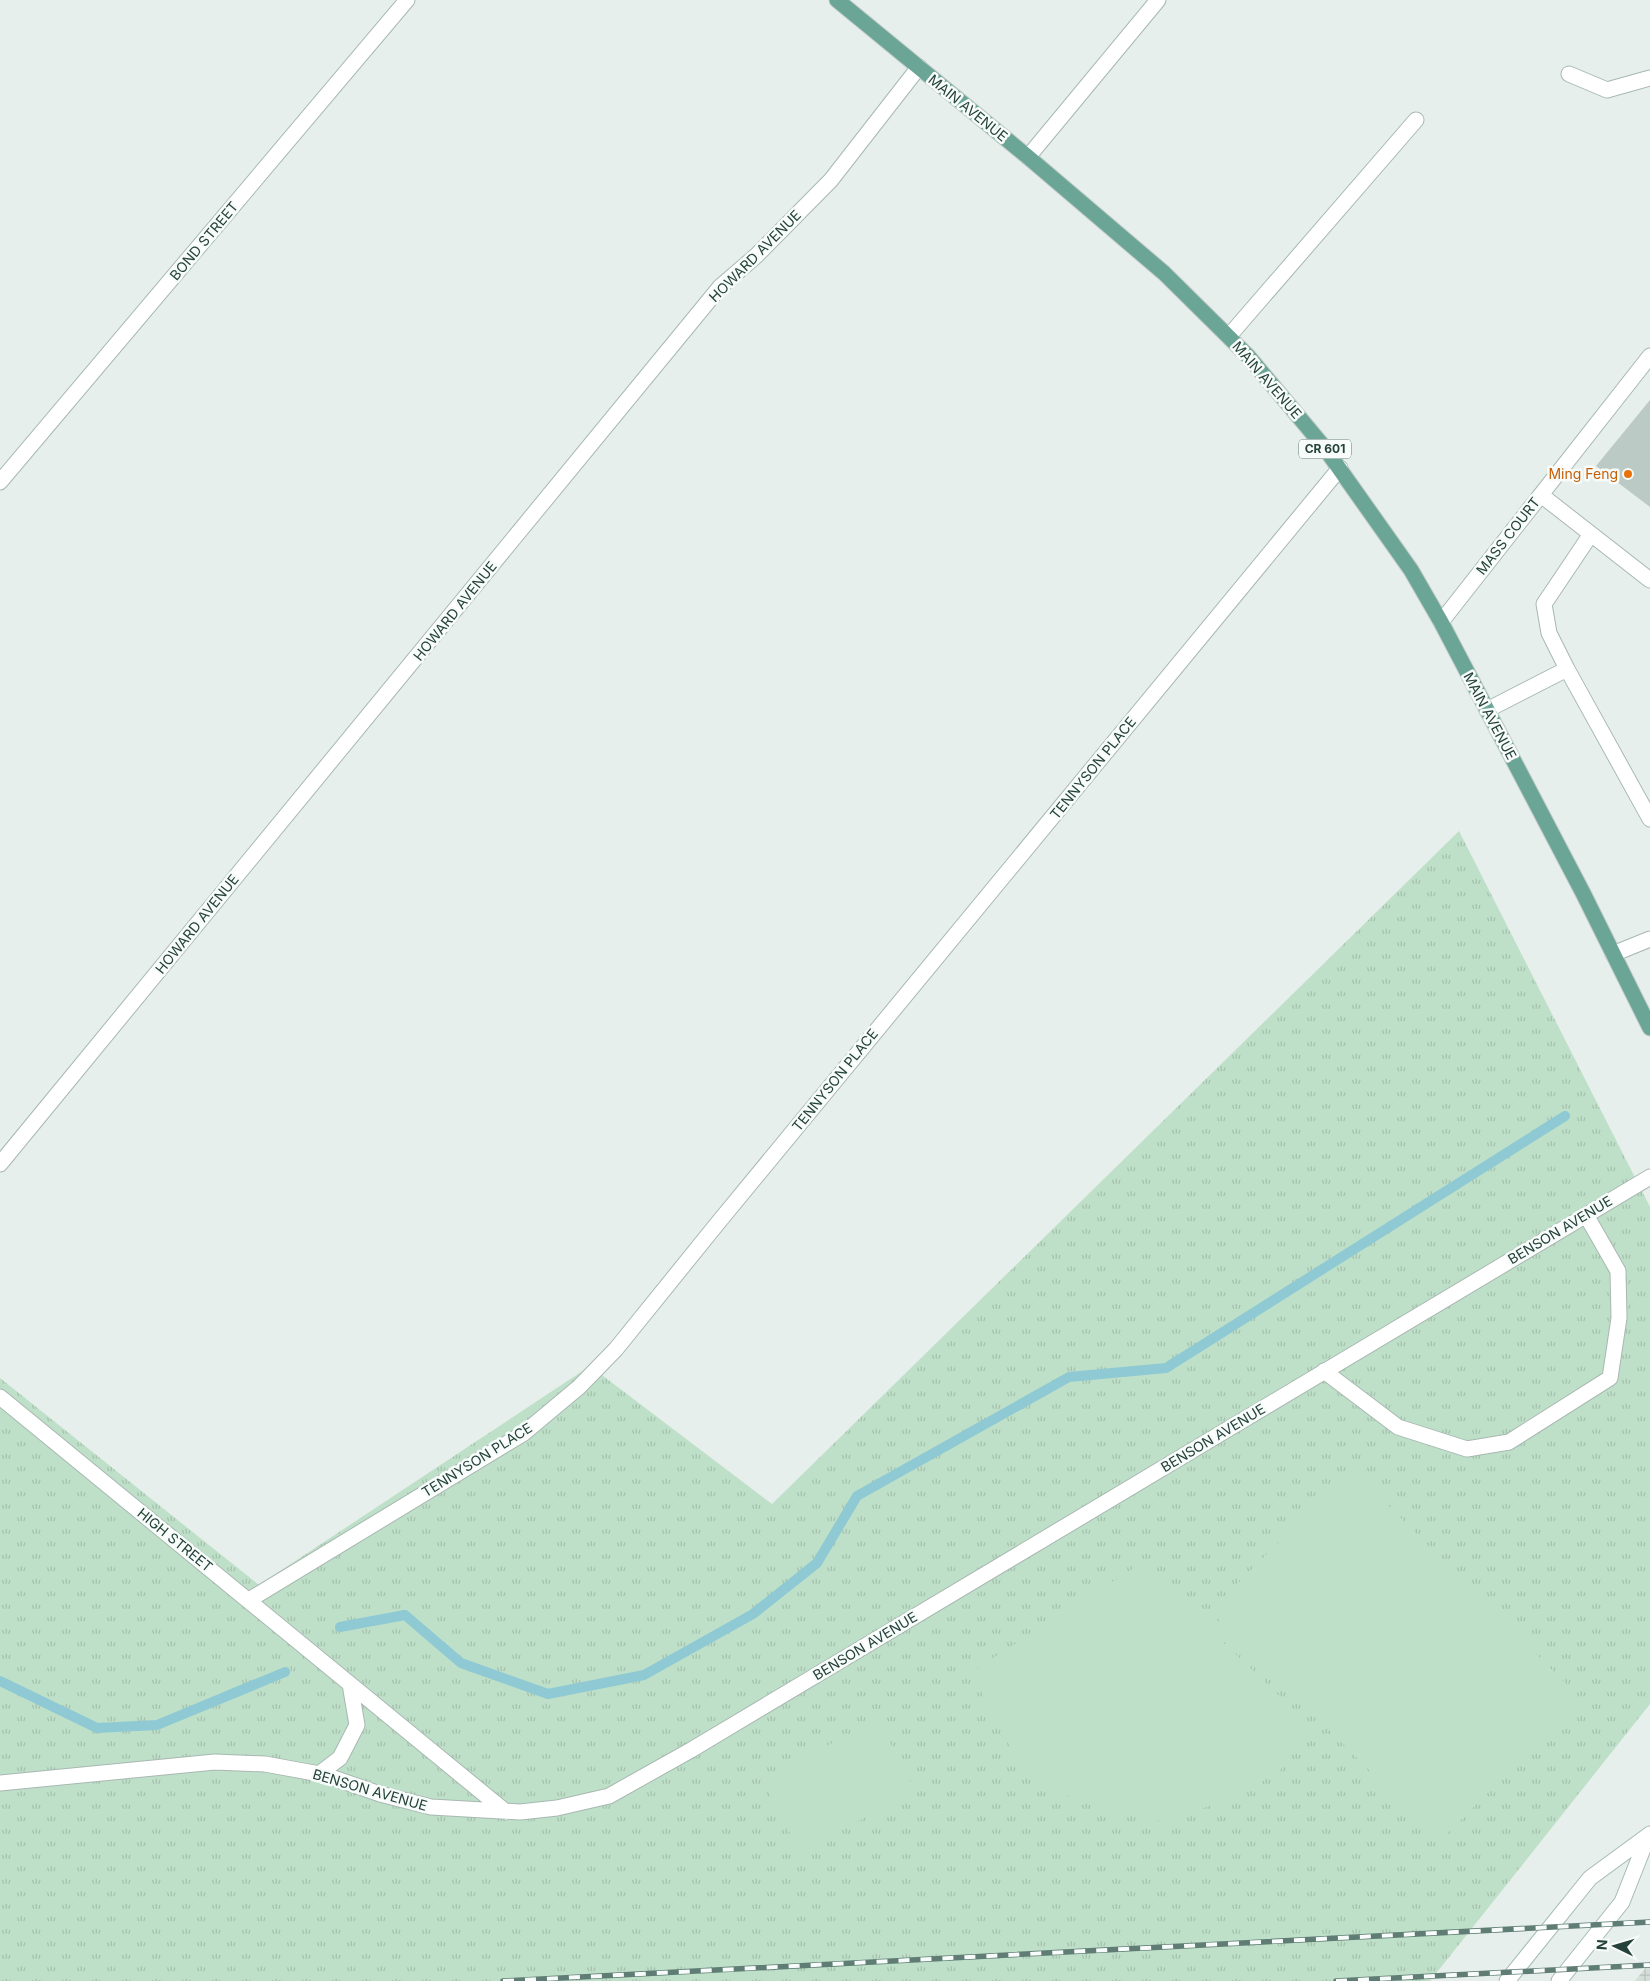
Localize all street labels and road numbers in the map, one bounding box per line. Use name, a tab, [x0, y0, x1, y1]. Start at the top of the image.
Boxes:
street label: MAIN AVENUE	[925, 71, 1011, 145]
street label: BOND STREET	[166, 198, 241, 283]
street label: HOWARD AVENUE	[705, 206, 804, 305]
street label: MAIN AVENUE	[1229, 338, 1306, 422]
road number: CR 601	[1299, 439, 1351, 458]
street label: MASS COURT	[1472, 494, 1543, 578]
street label: HOWARD AVENUE	[409, 558, 500, 664]
street label: MAIN AVENUE	[1460, 669, 1521, 762]
street label: TENNYSON PLACE	[1046, 713, 1139, 822]
street label: HOWARD AVENUE	[151, 871, 242, 977]
street label: TENNYSON PLACE	[788, 1025, 881, 1134]
street label: BENSON AVENUE	[1505, 1192, 1615, 1267]
street label: BENSON AVENUE	[1158, 1400, 1268, 1475]
street label: TENNYSON PLACE	[418, 1419, 535, 1500]
street label: HIGH STREET	[134, 1504, 216, 1575]
street label: BENSON AVENUE	[810, 1608, 920, 1683]
street label: BENSON AVENUE	[311, 1765, 429, 1814]

